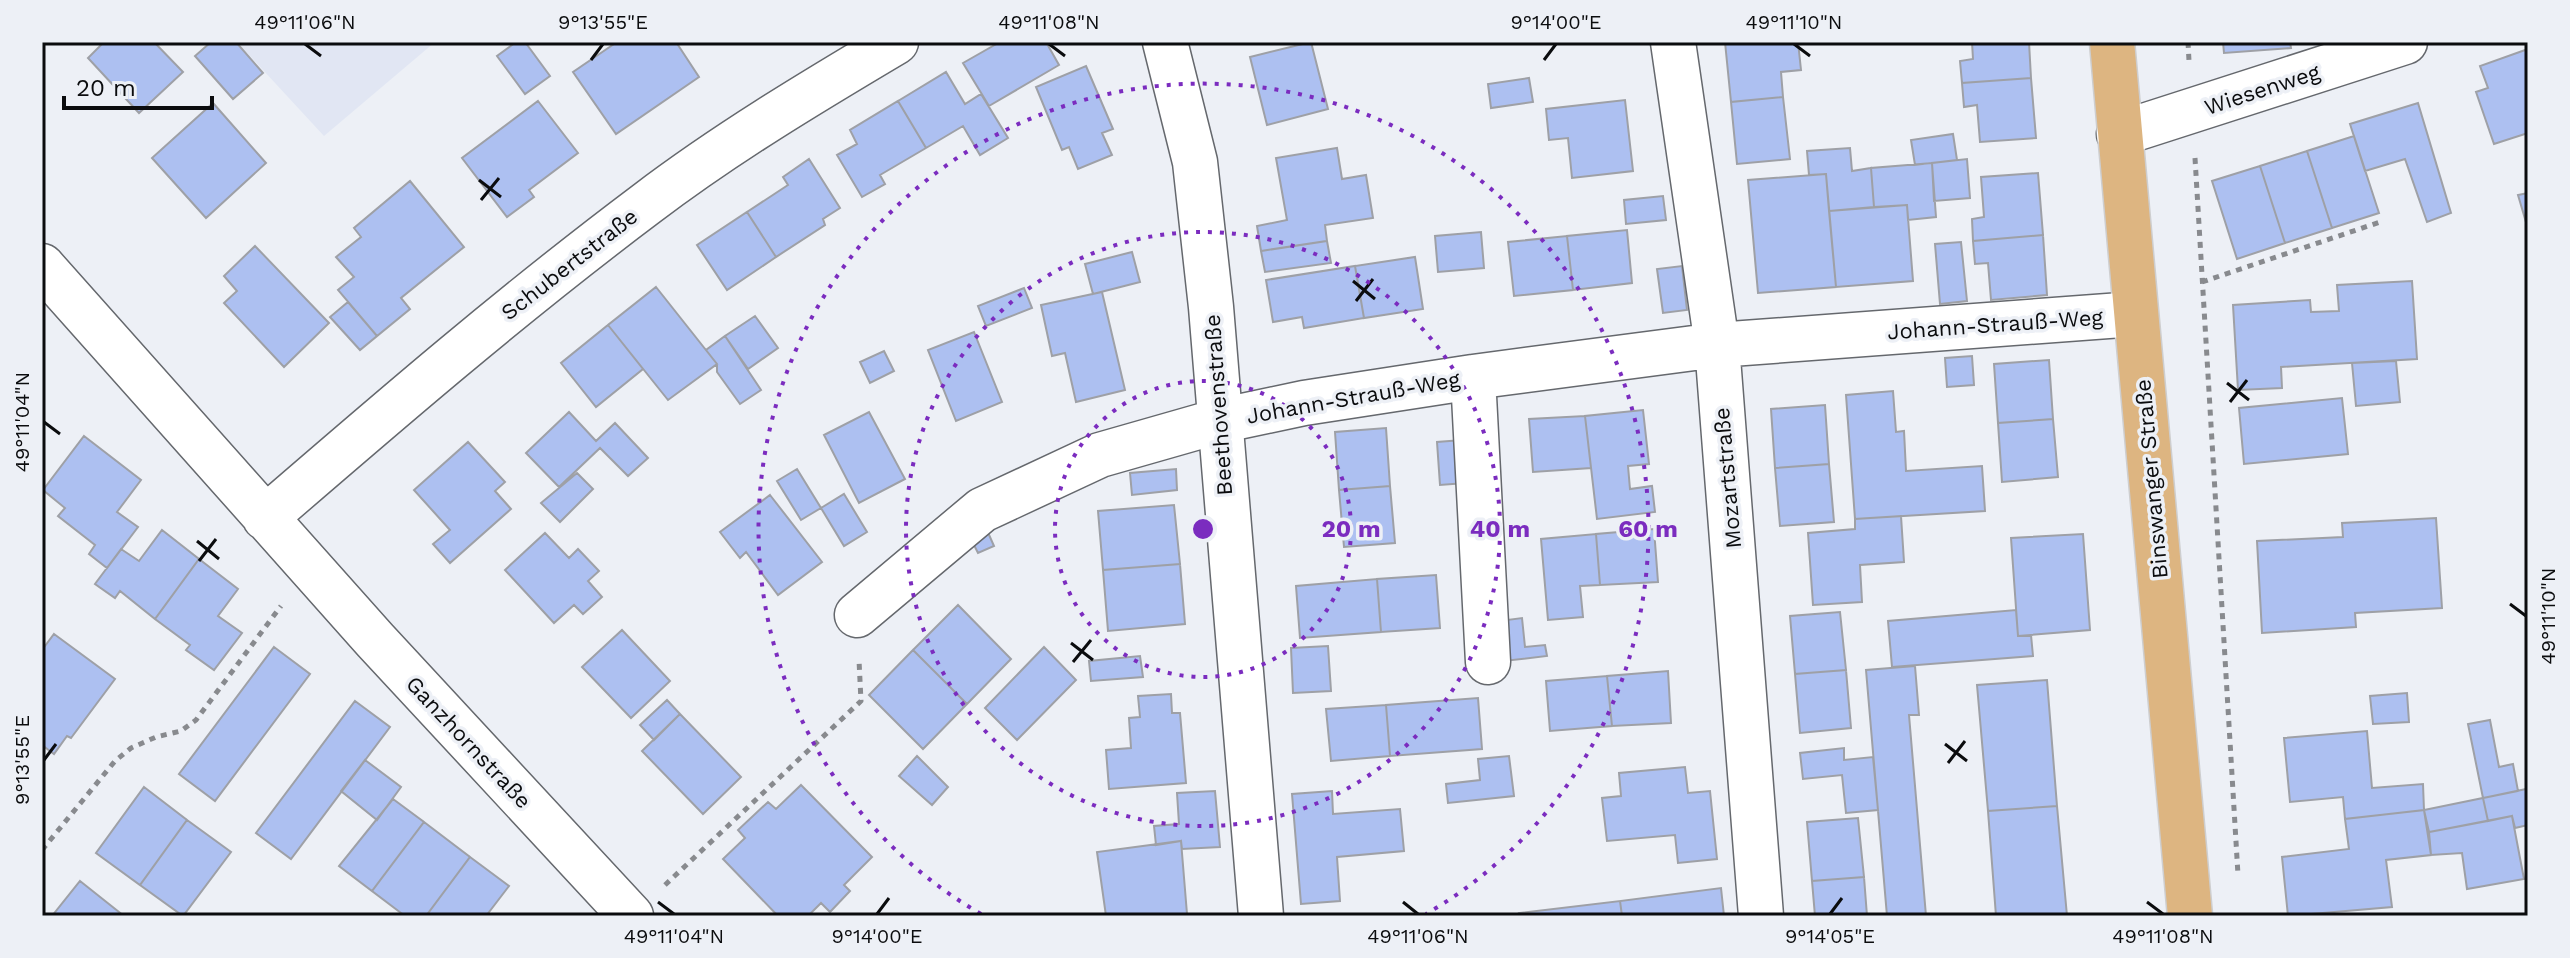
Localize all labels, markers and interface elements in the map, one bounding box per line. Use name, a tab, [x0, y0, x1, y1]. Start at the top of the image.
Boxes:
text: 49°11'06"N	[254, 10, 356, 34]
text: 9°13'55"E	[558, 10, 648, 34]
text: 49°11'08"N	[998, 10, 1100, 34]
text: 9°14'00"E	[1511, 10, 1601, 34]
text: 49°11'10"N	[1745, 10, 1843, 34]
street label: Wiesenweg	[2201, 59, 2323, 120]
scale bar	[64, 60, 212, 110]
text: 20 m	[76, 74, 136, 102]
street label: Schubertstraße	[496, 203, 642, 325]
street label: Johann-Strauß-Weg	[1886, 304, 2104, 345]
street label: Beethovenstraße	[1200, 314, 1237, 496]
street label: Johann-Strauß-Weg	[1244, 366, 1462, 429]
text: 49°11'04"N	[10, 372, 34, 472]
street label: Binswanger Straße	[2130, 378, 2173, 580]
street label: Mozartstraße	[1709, 406, 1746, 550]
centre of rings	[1189, 515, 1217, 543]
text: 20 m	[1321, 515, 1381, 543]
text: 40 m	[1470, 515, 1530, 543]
text: 60 m	[1618, 515, 1678, 543]
text: 49°11'10"N	[2536, 567, 2560, 665]
street label: Ganzhornstraße	[401, 671, 536, 814]
text: 9°13'55"E	[10, 715, 34, 805]
text: 49°11'04"N	[624, 924, 724, 948]
text: 9°14'00"E	[832, 924, 922, 948]
text: 49°11'06"N	[1367, 924, 1469, 948]
text: 9°14'05"E	[1785, 924, 1875, 948]
text: 49°11'08"N	[2112, 924, 2214, 948]

